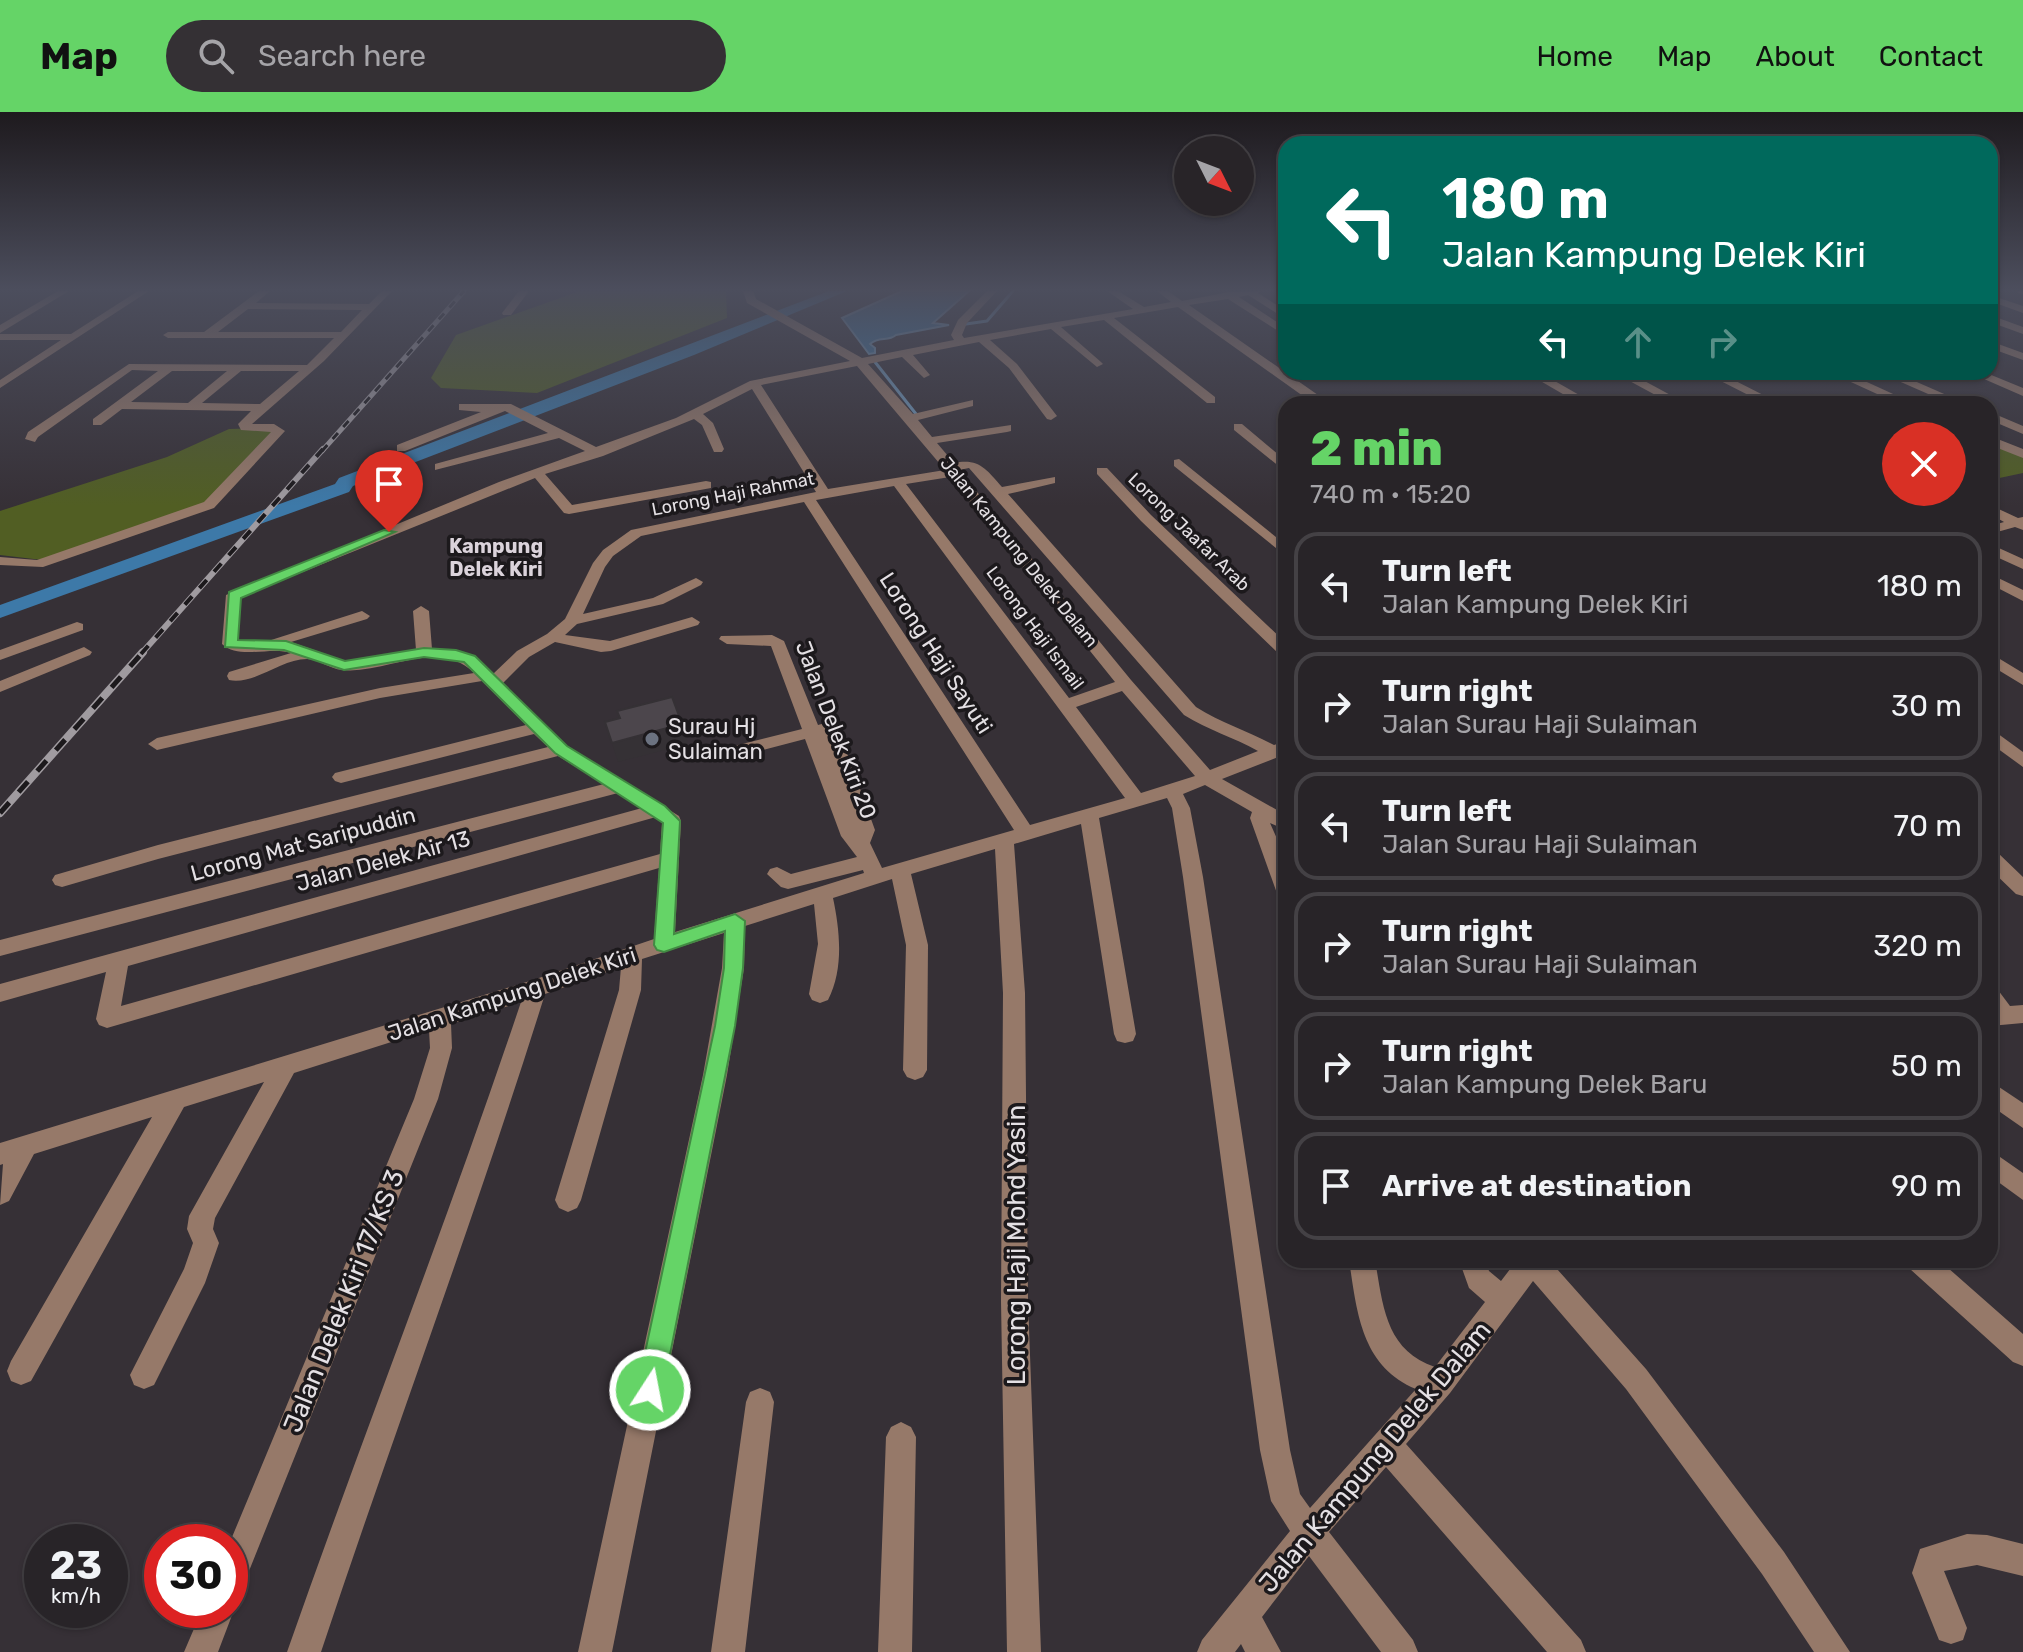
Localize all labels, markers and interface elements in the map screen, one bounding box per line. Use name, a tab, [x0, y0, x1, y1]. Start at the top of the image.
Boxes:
search box	[166, 20, 726, 92]
text: Map	[40, 33, 118, 79]
icon: search	[194, 34, 238, 78]
text: Search here	[258, 38, 426, 74]
text: Home	[1536, 40, 1613, 73]
text: Map	[1657, 40, 1711, 73]
text: About	[1755, 40, 1835, 73]
text: Contact	[1879, 40, 1983, 73]
north arrow	[1174, 136, 1254, 216]
map controls	[1174, 136, 1254, 216]
text: 180 m	[1442, 166, 1609, 232]
icon: left	[1310, 168, 1414, 272]
text: Jalan Kampung Delek Kiri	[1442, 233, 1866, 276]
icon: left	[1532, 320, 1576, 364]
icon: ahead	[1616, 320, 1660, 364]
icon: right	[1700, 320, 1744, 364]
text: 2 min	[1310, 420, 1443, 477]
button: close	[1882, 422, 1966, 506]
pin	[355, 450, 423, 532]
street label: Jalan Kampung Delek Dalam	[935, 452, 1103, 652]
icon: arrive	[367, 462, 411, 506]
street label: Lorong Haji Rahmat	[650, 467, 816, 521]
street label: Lorong Jaafar Arab	[1123, 468, 1255, 596]
text: 740 m · 15:20	[1310, 479, 1471, 510]
district label: Kampung Delek Kiri	[449, 534, 543, 581]
text: Turn left	[1382, 553, 1512, 589]
street label: Lorong Haji Ismail	[982, 562, 1088, 694]
icon: left	[1314, 564, 1358, 608]
street label: Lorong Haji Sayuti	[874, 567, 998, 739]
text: 180 m	[1877, 568, 1962, 604]
text: Jalan Kampung Delek Kiri	[1382, 589, 1688, 620]
street label: Jalan Delek Kiri 20	[790, 637, 882, 823]
text: Turn right	[1382, 673, 1533, 709]
icon: right	[1314, 684, 1358, 728]
text: 30 m	[1891, 688, 1962, 724]
text: Jalan Surau Haji Sulaiman	[1382, 709, 1698, 740]
place label: Surau Hj Sulaiman	[668, 713, 763, 765]
marker: Surau Hj Sulaiman	[643, 730, 661, 748]
text: Turn left	[1382, 793, 1512, 829]
street label: Lorong Mat Saripuddin	[188, 801, 418, 887]
icon: left	[1314, 804, 1358, 848]
text: 70 m	[1894, 808, 1962, 844]
street label: Jalan Delek Air 13	[293, 825, 473, 897]
text: Jalan Surau Haji Sulaiman	[1382, 829, 1698, 860]
text: Turn right	[1382, 913, 1533, 949]
icon: right	[1314, 924, 1358, 968]
text: 320 m	[1873, 928, 1962, 964]
street label: Jalan Kampung Delek Kiri	[385, 941, 639, 1047]
text: Jalan Surau Haji Sulaiman	[1382, 949, 1698, 980]
text: Turn right	[1382, 1033, 1533, 1069]
icon: right	[1314, 1044, 1358, 1088]
text: 50 m	[1891, 1048, 1962, 1084]
text: Jalan Kampung Delek Baru	[1382, 1069, 1707, 1100]
street label: Lorong Haji Mohd Yasin	[1001, 1105, 1032, 1385]
icon: arrive	[1314, 1164, 1358, 1208]
street label: Jalan Delek Kiri 17/KS 3	[277, 1165, 411, 1437]
text: Arrive at destination	[1382, 1168, 1692, 1204]
text: 90 m	[1891, 1168, 1962, 1204]
street label: Jalan Kampung Delek Dalam	[1253, 1315, 1497, 1599]
position arrow	[608, 1348, 692, 1432]
speed limit sign: 30	[144, 1524, 248, 1628]
text: 23	[50, 1542, 102, 1589]
text: km/h	[51, 1584, 101, 1608]

